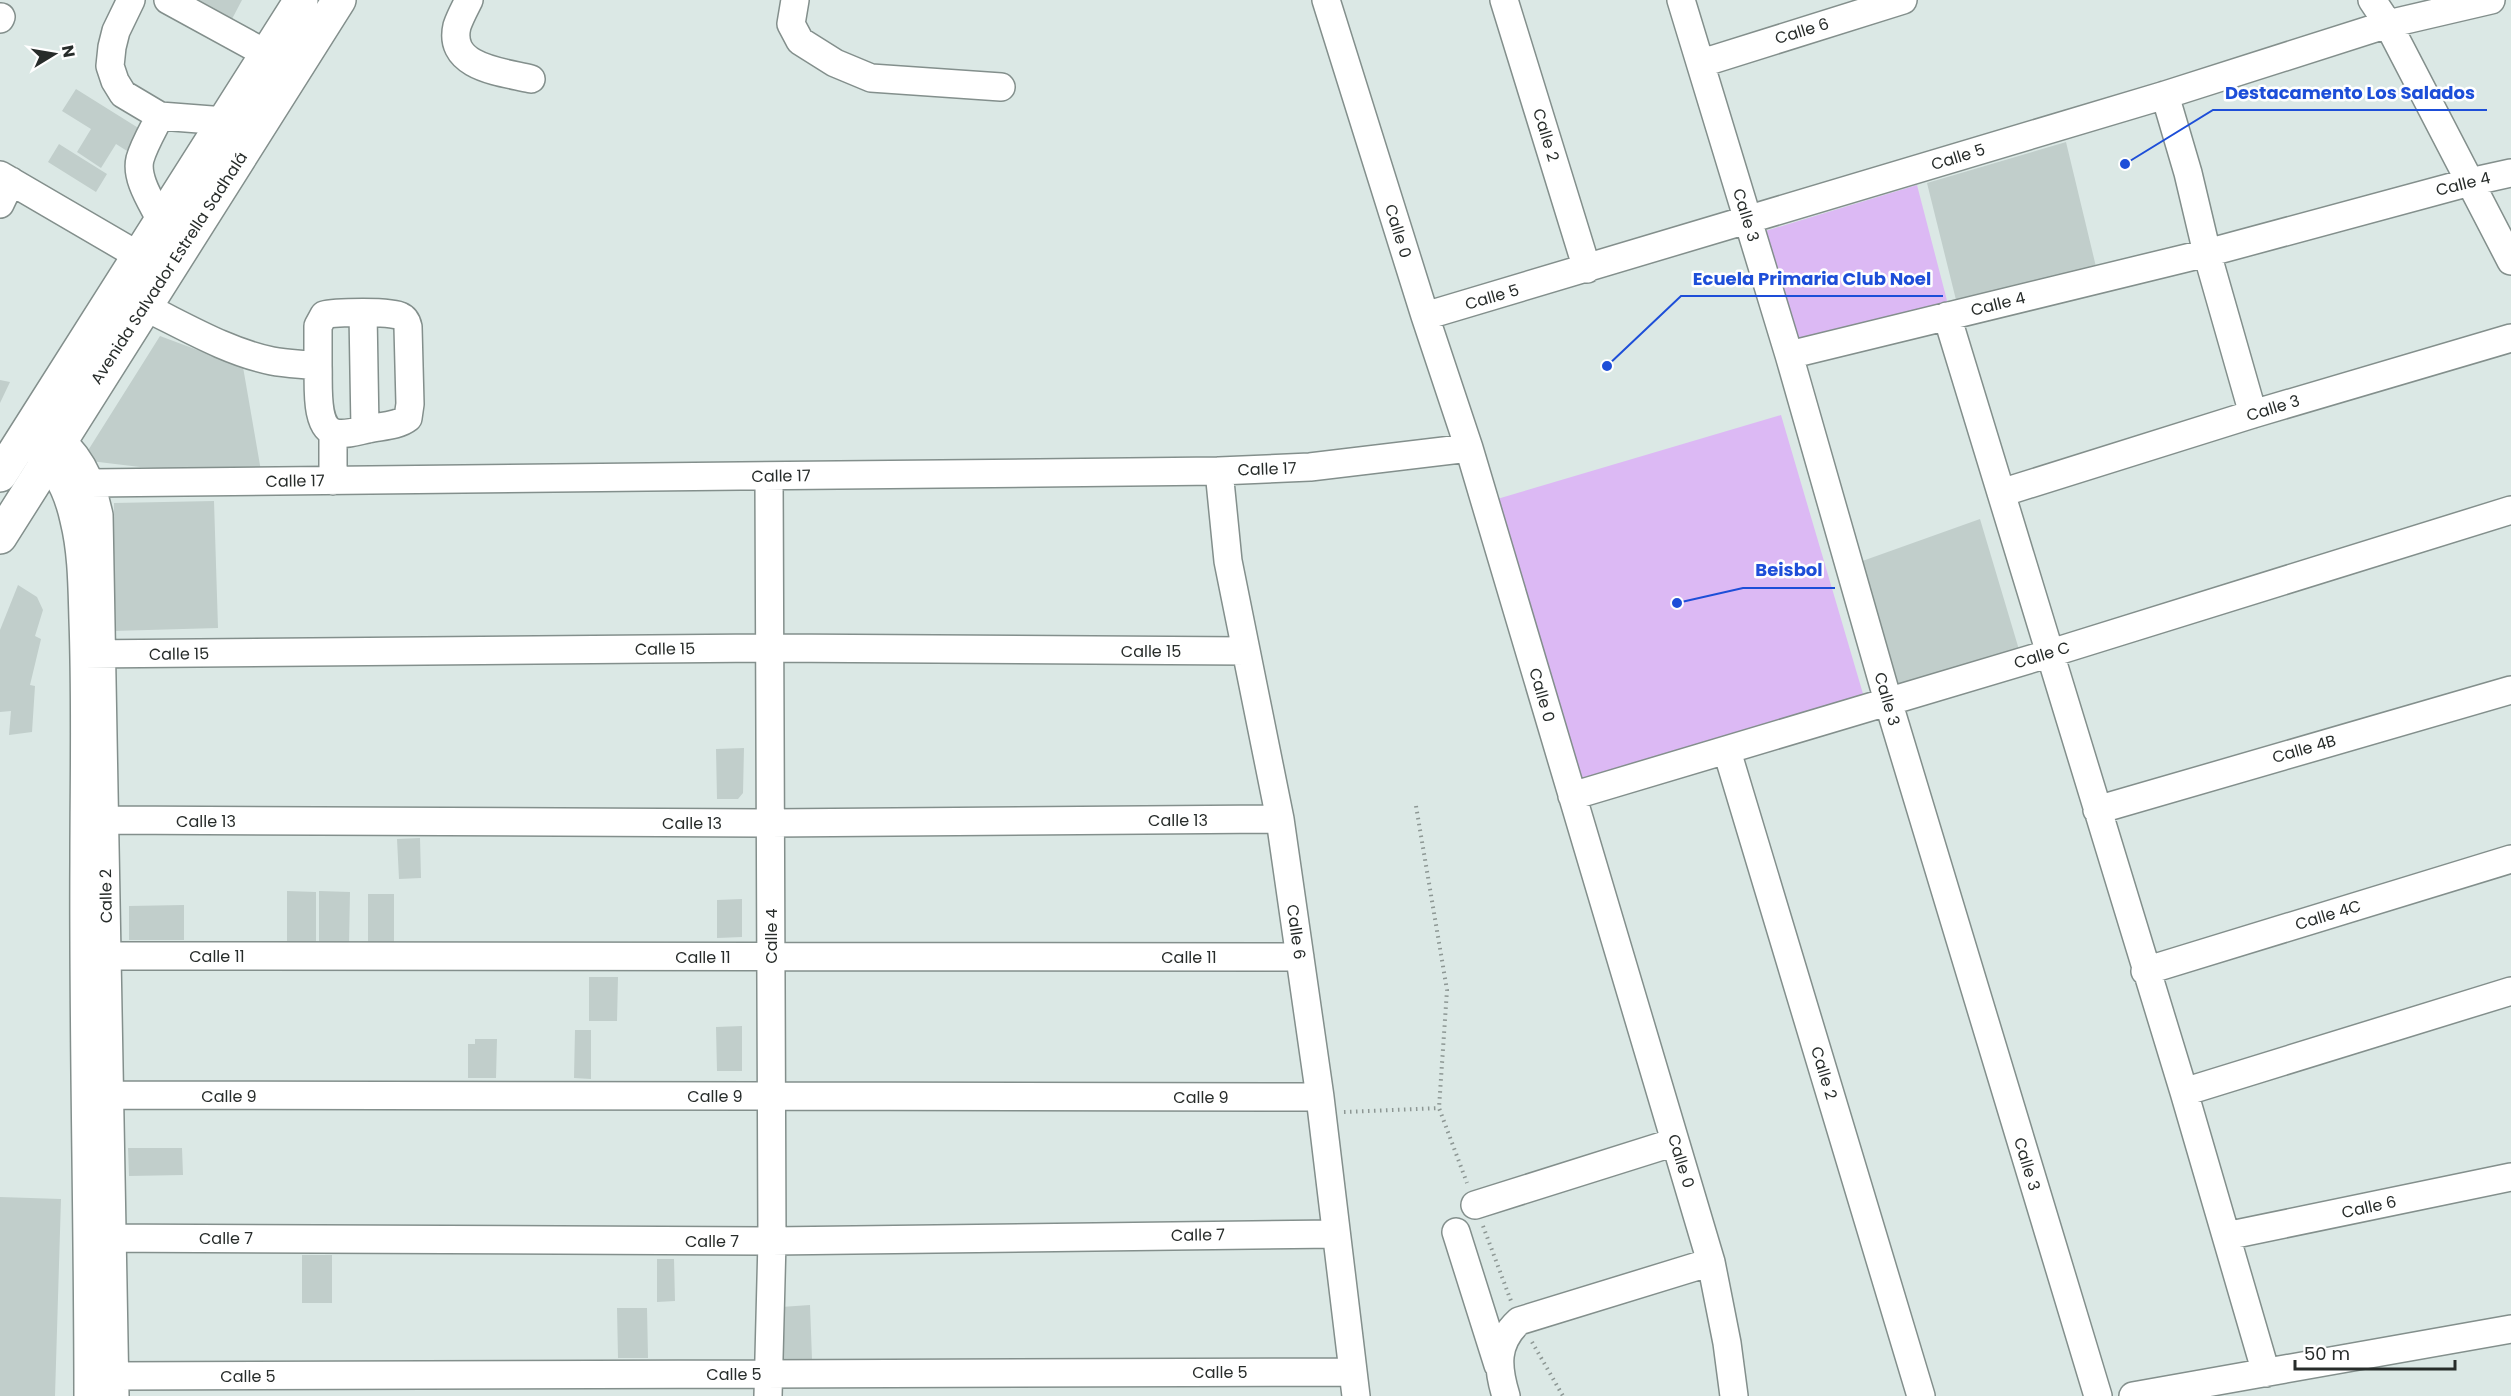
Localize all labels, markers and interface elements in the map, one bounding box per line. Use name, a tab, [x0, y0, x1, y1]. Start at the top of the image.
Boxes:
street label: Calle 6	[1772, 12, 1832, 50]
north arrow	[24, 24, 84, 84]
text: N	[56, 43, 81, 59]
callout: Destacamento Los Salados	[2213, 74, 2487, 110]
text: Destacamento Los Salados	[2225, 80, 2475, 105]
street label: Calle 2	[1527, 106, 1565, 164]
street label: Calle 5	[1928, 138, 1988, 176]
street label: Avenida Salvador Estrella Sadhalá	[85, 147, 253, 389]
street label: Calle 4	[2433, 166, 2493, 202]
street label: Calle 3	[1727, 186, 1765, 244]
street label: Calle 0	[1379, 201, 1417, 261]
callout: Ecuela Primaria Club Noel	[1681, 260, 1943, 296]
text: Ecuela Primaria Club Noel	[1693, 266, 1931, 291]
street label: Calle 5	[1462, 278, 1522, 316]
street label: Calle 4	[1968, 286, 2028, 322]
street label: Calle 3	[2244, 389, 2302, 427]
street label: Calle 17	[1237, 456, 1297, 482]
street label: Calle 17	[751, 464, 811, 488]
street label: Calle 17	[265, 469, 325, 493]
callout: Beisbol	[1743, 552, 1835, 588]
text: Beisbol	[1755, 557, 1823, 582]
street label: Calle C	[2011, 636, 2073, 674]
street label: Calle 15	[635, 637, 695, 661]
street label: Calle 15	[1121, 640, 1181, 663]
street label: Calle 15	[149, 642, 209, 666]
street label: Calle 0	[1523, 665, 1561, 725]
street label: Calle 3	[1868, 670, 1906, 728]
street label: Calle 4B	[2270, 729, 2339, 769]
street label: Calle 13	[1148, 809, 1208, 832]
street label: Calle 13	[176, 810, 236, 833]
street label: Calle 13	[662, 812, 722, 835]
street label: Calle 2	[94, 869, 118, 923]
street label: Calle 4C	[2292, 894, 2364, 936]
street label: Calle 6	[1281, 903, 1311, 961]
street label: Calle 4	[760, 908, 783, 964]
street label: Calle 11	[189, 945, 245, 968]
street label: Calle 11	[675, 946, 731, 969]
street label: Calle 11	[1161, 946, 1217, 969]
street label: Calle 2	[1805, 1044, 1843, 1102]
street label: Calle 9	[201, 1085, 257, 1108]
street label: Calle 9	[687, 1085, 743, 1108]
street label: Calle 9	[1173, 1086, 1229, 1109]
street label: Calle 0	[1662, 1131, 1700, 1191]
street label: Calle 3	[2008, 1135, 2046, 1193]
street label: Calle 6	[2340, 1190, 2398, 1224]
street label: Calle 7	[1171, 1223, 1225, 1247]
street label: Calle 7	[199, 1227, 253, 1250]
street label: Calle 7	[685, 1230, 739, 1253]
scale bar	[2295, 1333, 2456, 1371]
text: 50 m	[2304, 1341, 2350, 1366]
street label: Calle 5	[1192, 1361, 1248, 1384]
street label: Calle 5	[706, 1363, 762, 1386]
street label: Calle 5	[220, 1365, 276, 1388]

